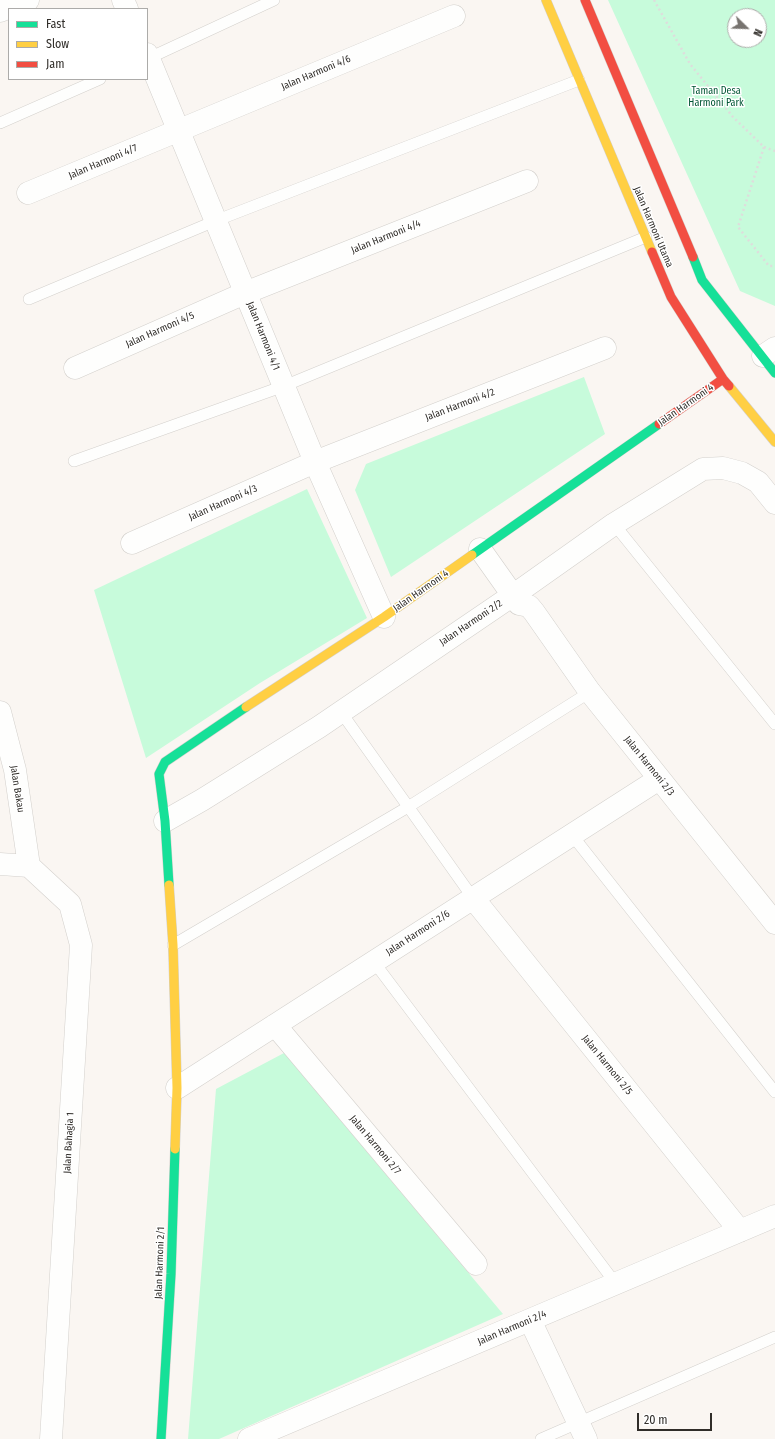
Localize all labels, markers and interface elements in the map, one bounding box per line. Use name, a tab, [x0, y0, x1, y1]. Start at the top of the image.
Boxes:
legend	[8, 8, 148, 80]
north arrow	[727, 8, 767, 48]
text: Fast	[46, 17, 65, 31]
text: N	[750, 27, 765, 38]
text: Slow	[46, 37, 69, 51]
street label: Jalan Harmoni 4/6	[280, 53, 352, 93]
text: Jam	[46, 57, 64, 71]
park label: Taman Desa Harmoni Park	[688, 85, 744, 108]
street label: Jalan Harmoni 4/7	[67, 142, 139, 182]
street label: Jalan Harmoni Utama	[631, 185, 675, 269]
street label: Jalan Harmoni 4/4	[350, 218, 422, 256]
street label: Jalan Harmoni 4/1	[244, 300, 282, 372]
street label: Jalan Harmoni 4/5	[124, 309, 196, 351]
street label: Jalan Harmoni 4	[656, 381, 716, 429]
street label: Jalan Harmoni 4/2	[424, 386, 496, 424]
street label: Jalan Harmoni 4/3	[187, 483, 259, 523]
street label: Jalan Harmoni 4	[391, 567, 451, 615]
street label: Jalan Harmoni 2/2	[437, 598, 505, 648]
street label: Jalan Harmoni 2/3	[621, 734, 677, 798]
street label: Jalan Bakau	[7, 765, 27, 813]
street label: Jalan Harmoni 2/6	[384, 908, 452, 958]
street label: Jalan Harmoni 2/5	[579, 1033, 635, 1097]
street label: Jalan Bahagia 1	[61, 1112, 77, 1174]
street label: Jalan Harmoni 2/7	[347, 1113, 403, 1177]
street label: Jalan Harmoni 2/1	[153, 1227, 167, 1299]
street label: Jalan Harmoni 2/4	[476, 1308, 548, 1348]
scale bar	[639, 1405, 714, 1431]
text: 20 m	[644, 1413, 668, 1427]

